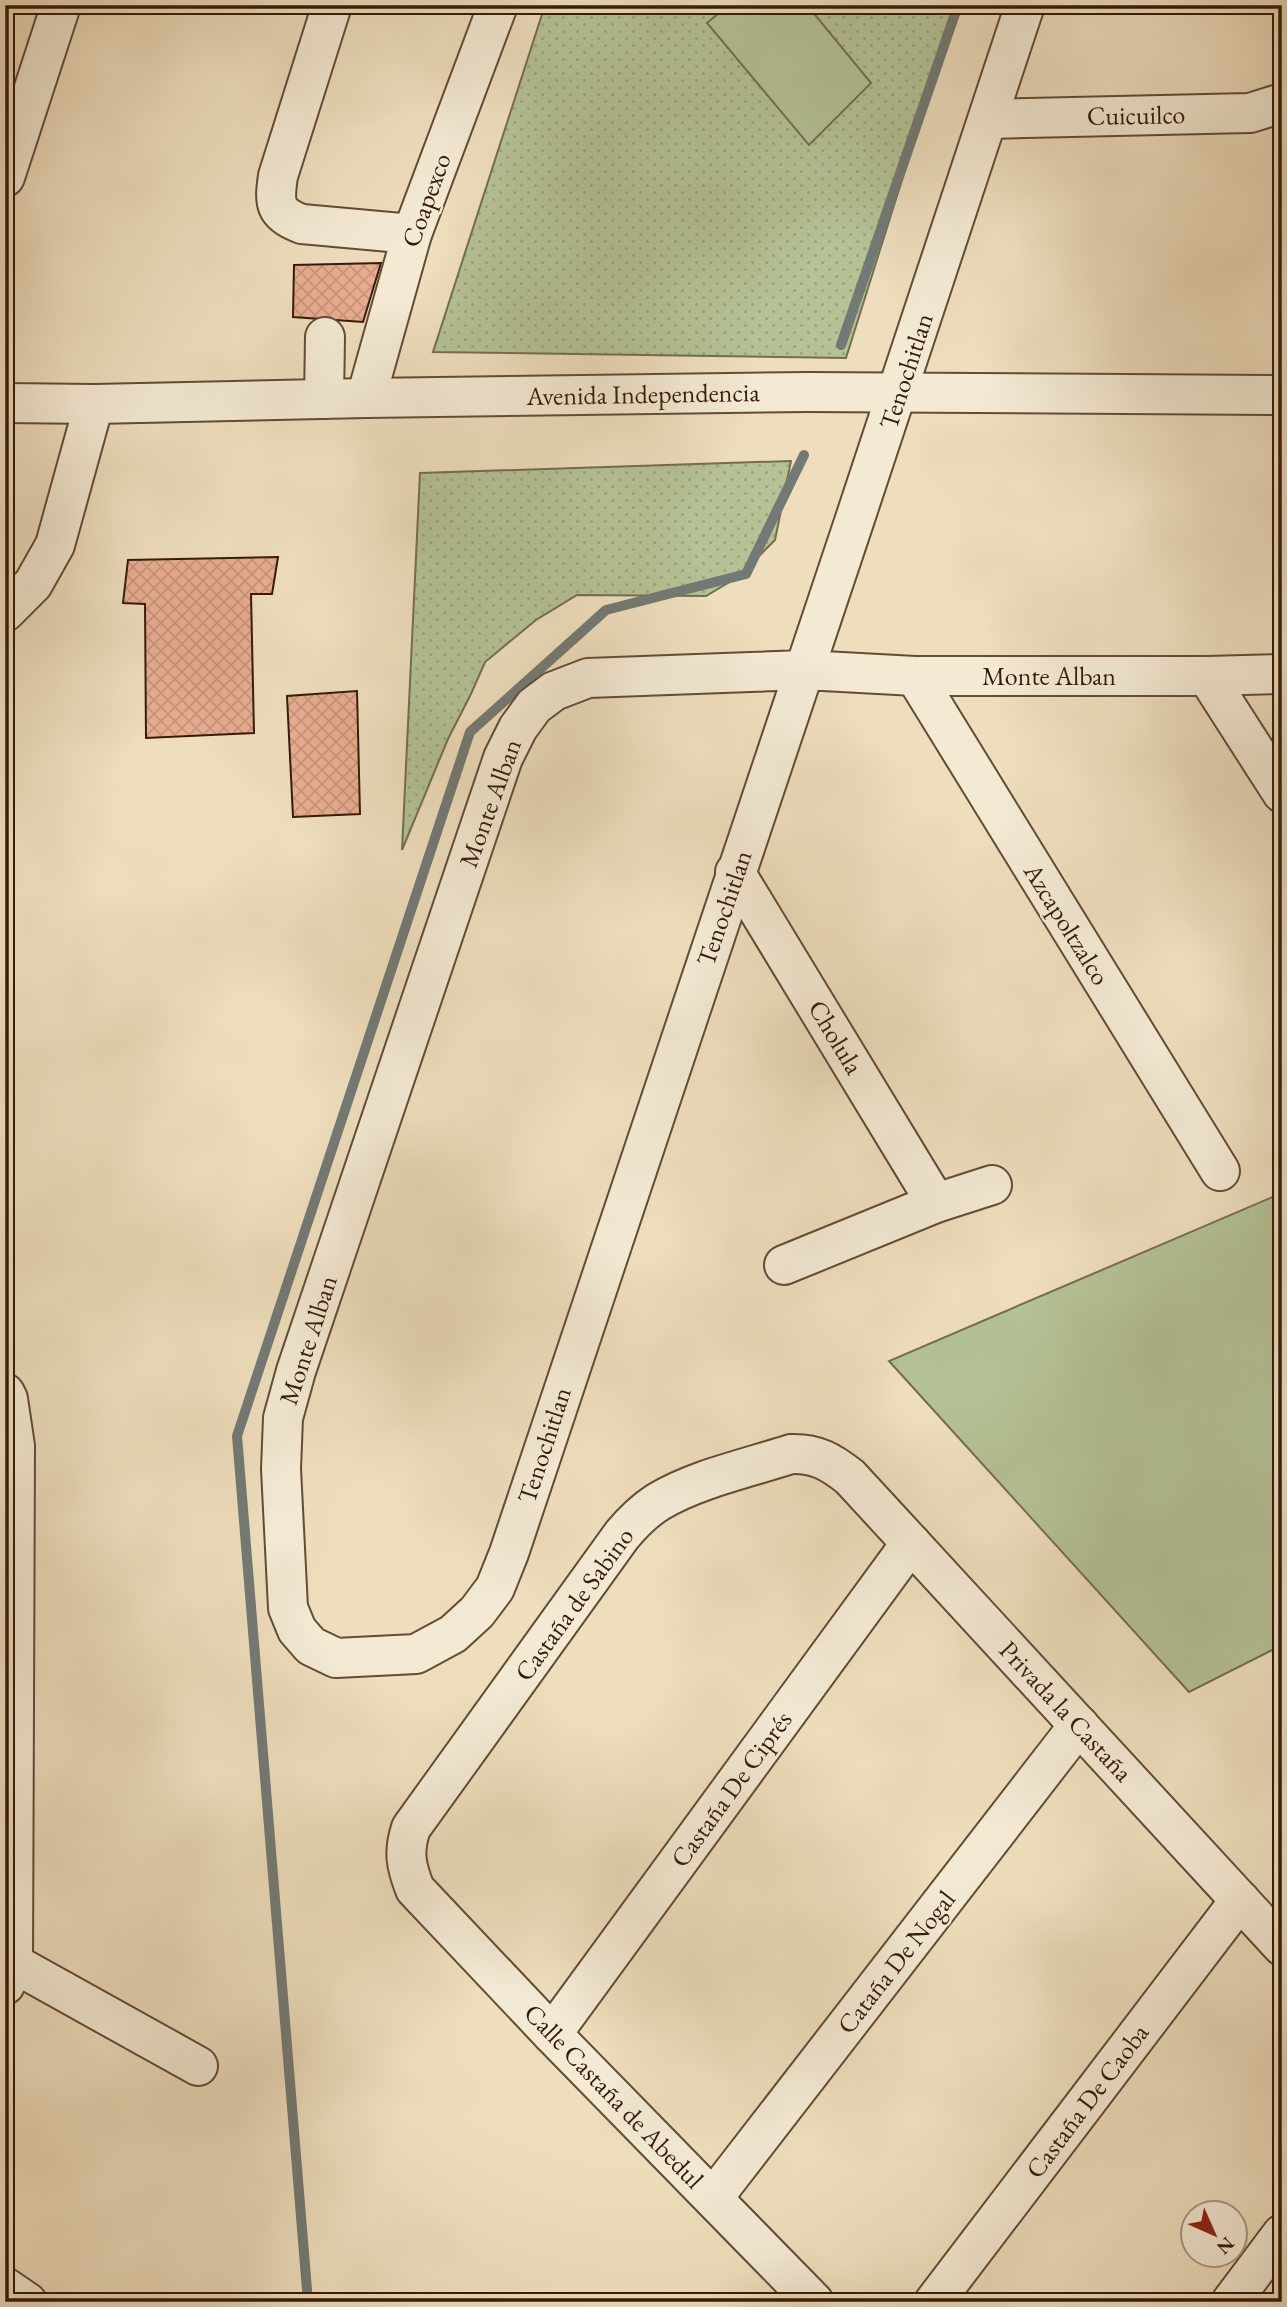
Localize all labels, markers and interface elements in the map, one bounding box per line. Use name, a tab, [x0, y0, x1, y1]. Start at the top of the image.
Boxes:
street label: Cuicuilco	[1087, 97, 1185, 133]
street label: Coapexco	[393, 148, 459, 252]
street label: Tenochitlan	[871, 308, 941, 433]
street label: Avenida Independencia	[525, 375, 761, 413]
street label: Monte Alban	[982, 659, 1116, 693]
street label: Monte Alban	[451, 734, 529, 872]
street label: Tenochitlan	[688, 845, 760, 970]
street label: Azcapoltzalco	[1016, 856, 1118, 991]
street label: Cholula	[801, 994, 872, 1081]
street label: Monte Alban	[271, 1271, 345, 1409]
street label: Tenochitlan	[509, 1382, 579, 1507]
street label: Castaña de Sabino	[507, 1520, 641, 1688]
street label: Privada la Castaña	[992, 1633, 1141, 1789]
street label: Castaña De Ciprés	[663, 1704, 799, 1874]
street label: Cataña De Nogal	[829, 1883, 963, 2041]
street label: Calle Castaña de Abedul	[517, 1996, 711, 2196]
street label: Castaña De Caoba	[1018, 2016, 1157, 2185]
north arrow	[1178, 2198, 1248, 2268]
text: N	[1211, 2231, 1240, 2260]

